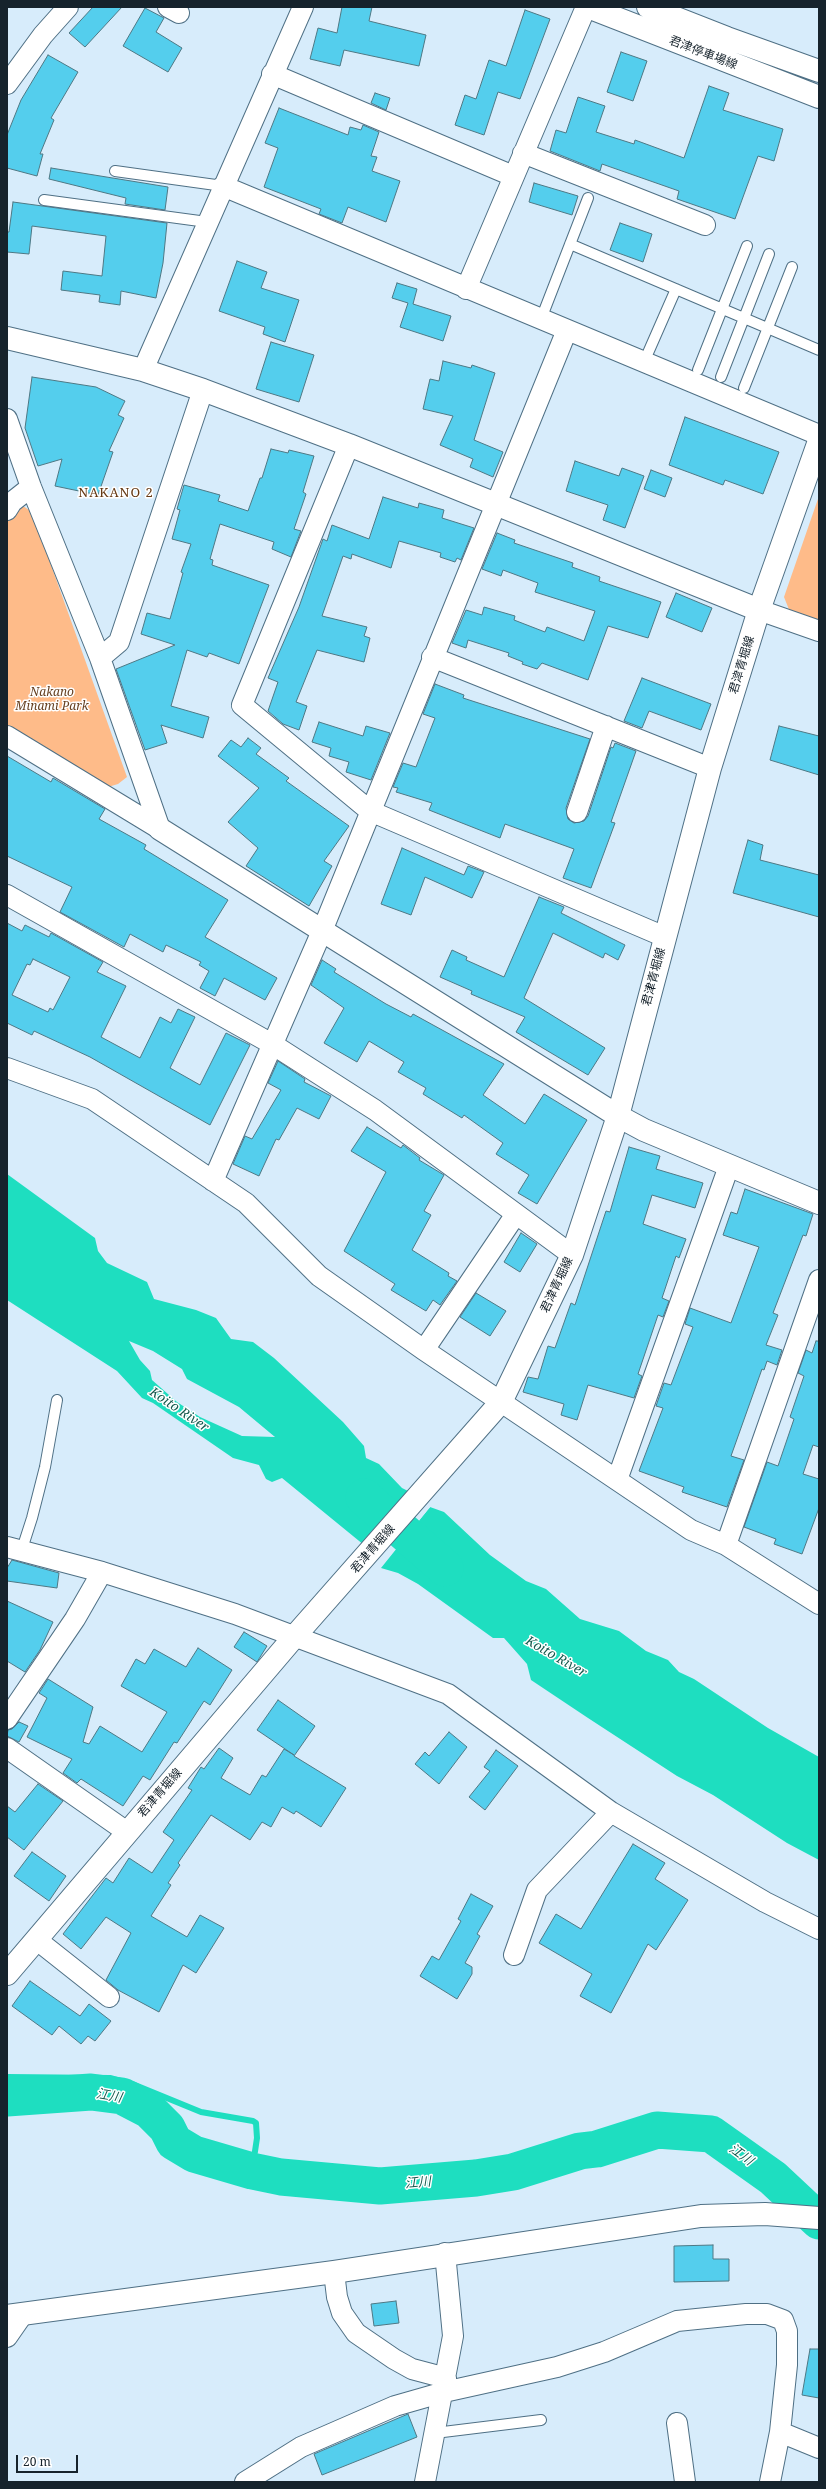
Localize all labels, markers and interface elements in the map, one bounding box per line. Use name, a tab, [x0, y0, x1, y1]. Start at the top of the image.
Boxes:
street label: 君津停車場線	[667, 33, 739, 73]
district label: NAKANO 2	[78, 485, 154, 501]
street label: 君津青堀線	[726, 634, 758, 696]
park label: Nakano Minami Park	[15, 686, 89, 714]
street label: 君津青堀線	[639, 946, 669, 1008]
street label: 君津青堀線	[538, 1255, 576, 1315]
water label: Koito River	[146, 1385, 212, 1435]
street label: 君津青堀線	[348, 1522, 398, 1576]
water label: Koito River	[523, 1633, 589, 1681]
street label: 君津青堀線	[135, 1766, 185, 1820]
water label: 江川	[95, 2086, 123, 2106]
water label: 江川	[726, 2141, 756, 2169]
water label: 江川	[404, 2174, 432, 2192]
scale bar	[18, 2447, 80, 2473]
text: 20 m	[23, 2453, 51, 2470]

